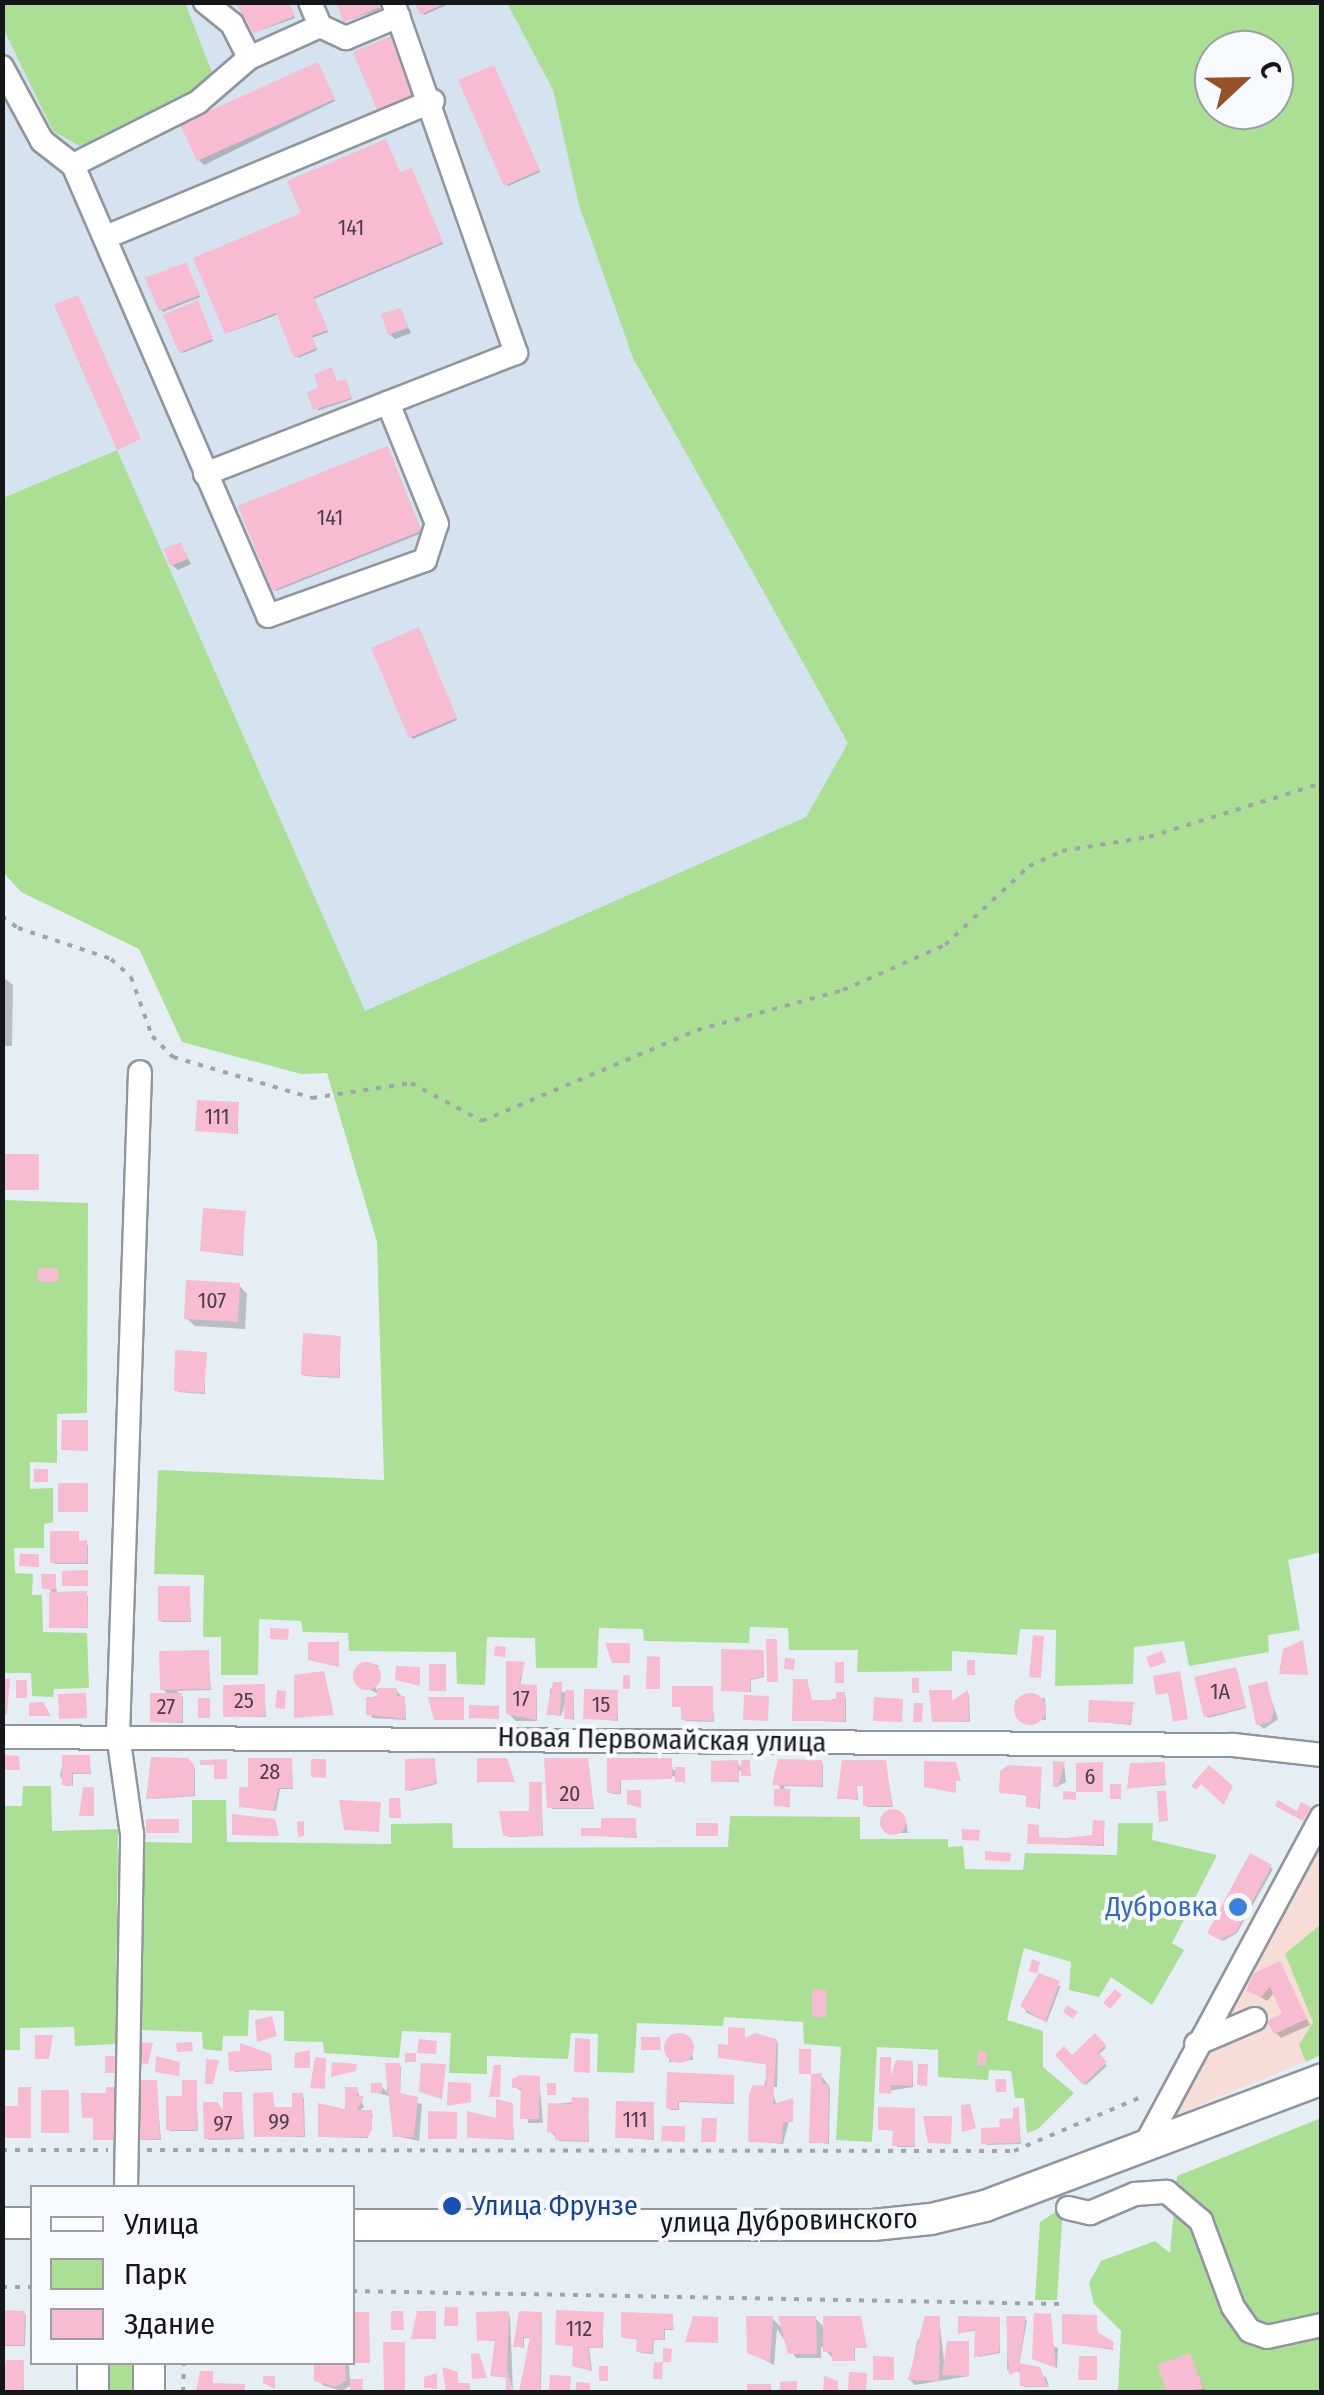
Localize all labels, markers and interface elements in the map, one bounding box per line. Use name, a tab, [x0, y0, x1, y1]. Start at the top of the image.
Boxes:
north arrow	[1194, 30, 1294, 130]
text: С	[1252, 56, 1288, 82]
house number: 141	[338, 215, 364, 241]
house number: 141	[317, 505, 343, 531]
house number: 111	[204, 1104, 230, 1130]
house number: 107	[198, 1288, 226, 1314]
house number: 1А	[1210, 1679, 1230, 1705]
house number: 17	[512, 1686, 530, 1712]
house number: 25	[234, 1688, 254, 1714]
house number: 15	[592, 1692, 610, 1718]
house number: 27	[157, 1694, 175, 1720]
street label: Новая Первомайская улица	[497, 1720, 827, 1760]
house number: 28	[260, 1759, 280, 1785]
house number: 6	[1085, 1764, 1095, 1790]
house number: 20	[559, 1781, 581, 1807]
place label: Дубровка	[1105, 1890, 1218, 1924]
marker: Дубровка	[1227, 1896, 1249, 1918]
house number: 111	[622, 2107, 648, 2133]
house number: 99	[268, 2109, 290, 2135]
house number: 97	[213, 2111, 233, 2137]
legend	[30, 2185, 355, 2365]
place label: Улица Фрунзе	[472, 2189, 638, 2223]
marker: Улица Фрунзе	[441, 2195, 463, 2217]
street label: улица Дубровинского	[660, 2202, 918, 2240]
text: Улица	[124, 2206, 199, 2242]
text: Парк	[124, 2256, 187, 2292]
text: Здание	[124, 2306, 215, 2342]
house number: 112	[566, 2316, 592, 2342]

